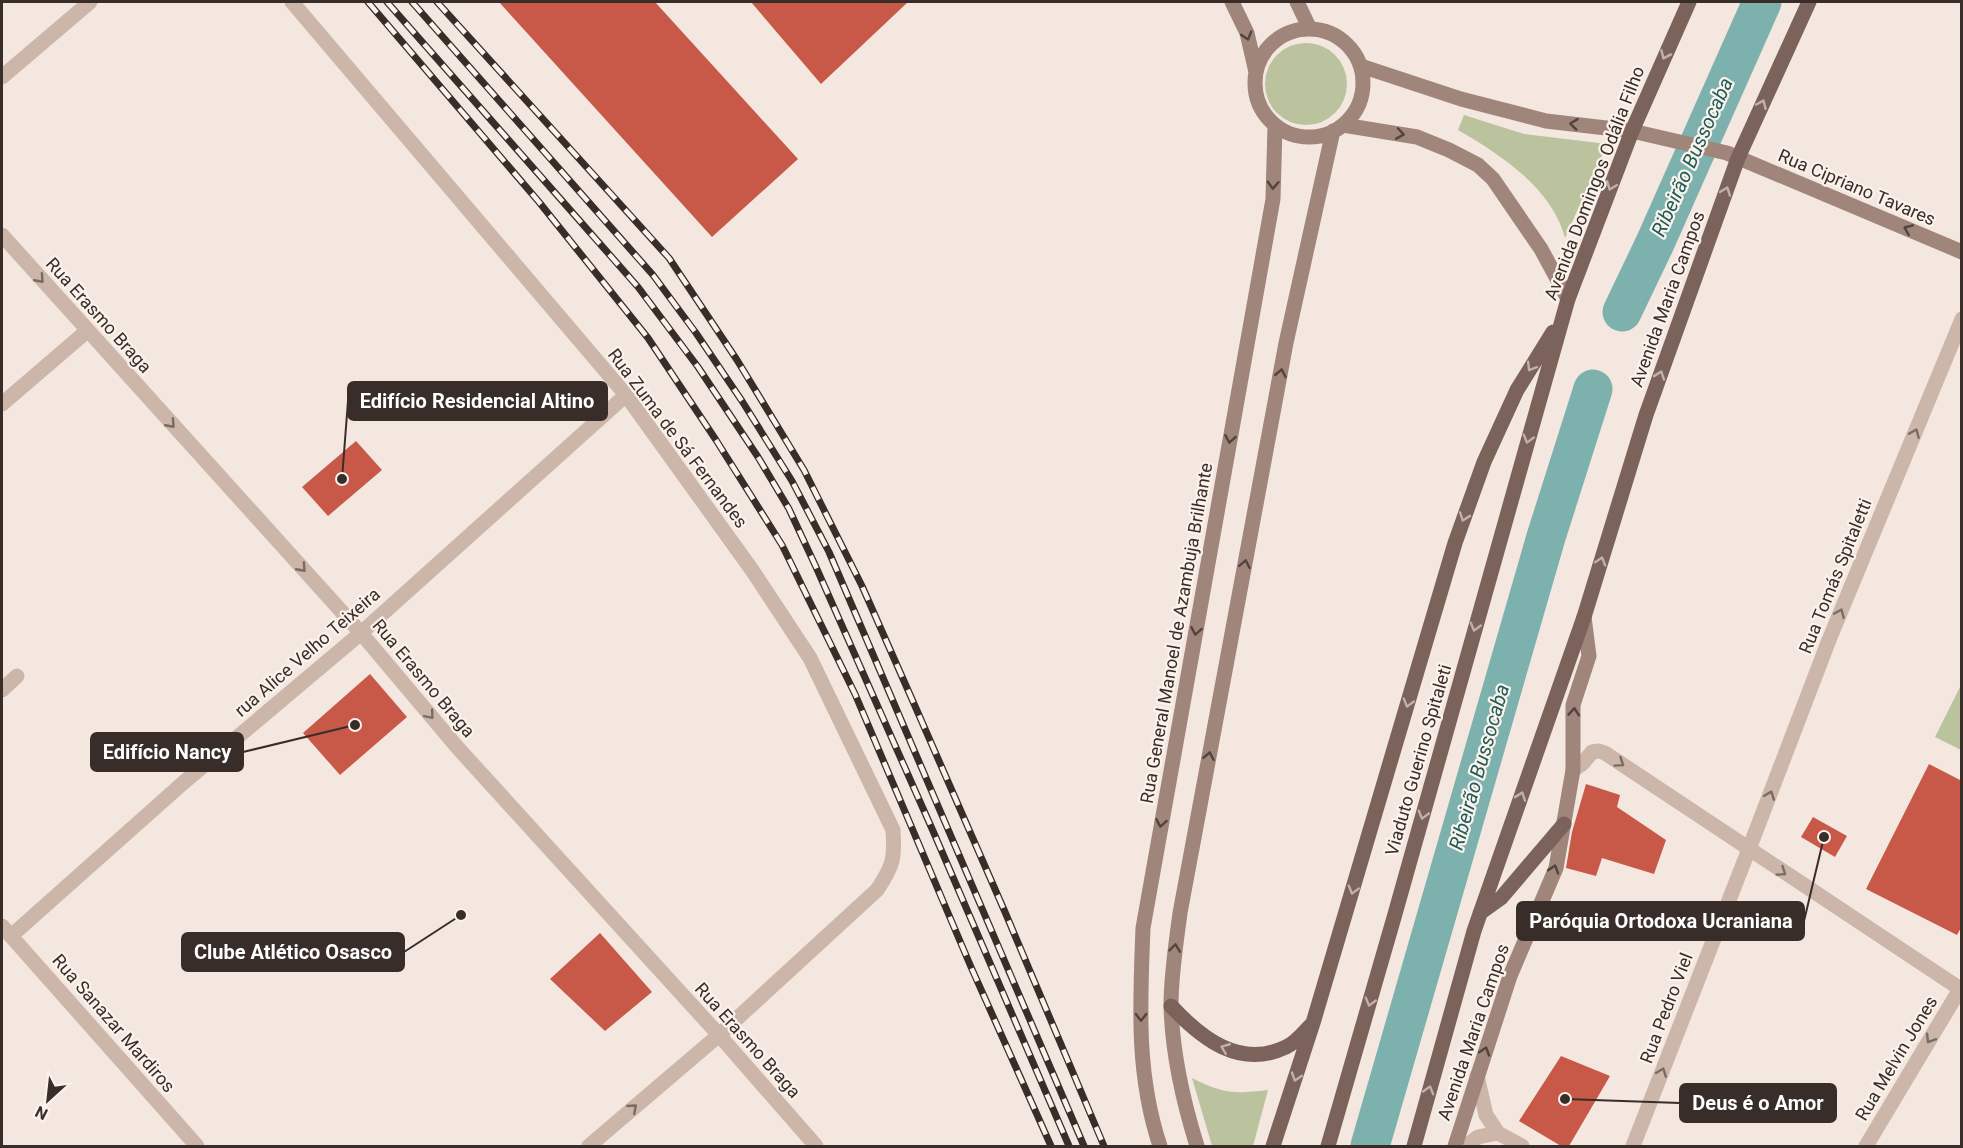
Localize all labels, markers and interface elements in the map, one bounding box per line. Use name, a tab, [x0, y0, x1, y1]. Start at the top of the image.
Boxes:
one-way arrow	[1240, 30, 1252, 41]
one-way arrow	[1661, 49, 1673, 60]
street label: Avenida Domingos Odália Filho	[1540, 63, 1648, 303]
water label: Ribeirão Bussocaba	[1646, 74, 1738, 240]
one-way arrow	[1755, 100, 1767, 111]
one-way arrow	[1570, 118, 1579, 131]
one-way arrow	[1396, 128, 1405, 140]
street label: Rua Cipriano Tavares	[1775, 144, 1939, 230]
one-way arrow	[1267, 180, 1279, 189]
one-way arrow	[1606, 180, 1618, 191]
one-way arrow	[1719, 187, 1731, 198]
street label: Avenida Maria Campos	[1625, 208, 1709, 390]
one-way arrow	[1903, 224, 1914, 236]
street label: Rua Erasmo Braga	[42, 253, 156, 377]
one-way arrow	[33, 272, 44, 283]
street label: Rua Zuma de Sá Fernandes	[604, 344, 752, 532]
one-way arrow	[1527, 361, 1539, 371]
one-way arrow	[1274, 368, 1287, 378]
one-way arrow	[1653, 370, 1666, 381]
callout: Edifício Residencial Altino	[348, 382, 607, 420]
text: Edifício Residencial Altino	[360, 389, 594, 413]
one-way arrow	[164, 417, 175, 428]
one-way arrow	[1908, 428, 1920, 439]
one-way arrow	[1224, 433, 1237, 443]
one-way arrow	[1523, 433, 1535, 444]
street label: Rua General Manoel de Azambuja Brilhante	[1136, 461, 1216, 805]
street label: Rua Tomás Spitaletti	[1794, 495, 1876, 657]
one-way arrow	[1459, 511, 1472, 522]
one-way arrow	[1594, 556, 1606, 567]
one-way arrow	[1238, 560, 1251, 570]
one-way arrow	[295, 561, 306, 572]
street label: rua Alice Velho Teixeira	[230, 583, 384, 721]
one-way arrow	[1833, 608, 1845, 619]
street label: Rua Erasmo Braga	[369, 615, 479, 741]
one-way arrow	[1470, 622, 1483, 632]
one-way arrow	[1190, 625, 1203, 635]
street label: Viaduto Guerino Spitaleti	[1381, 662, 1455, 858]
water label: Ribeirão Bussocaba	[1444, 681, 1514, 853]
one-way arrow	[1403, 697, 1415, 708]
one-way arrow	[1567, 707, 1580, 716]
one-way arrow	[423, 708, 434, 719]
callout: Edifício Nancy	[91, 733, 243, 771]
text: Edifício Nancy	[103, 740, 232, 764]
one-way arrow	[1202, 751, 1215, 761]
one-way arrow	[1614, 756, 1624, 768]
one-way arrow	[1762, 790, 1775, 801]
one-way arrow	[1514, 791, 1527, 802]
one-way arrow	[1418, 809, 1430, 820]
one-way arrow	[1156, 818, 1168, 827]
one-way arrow	[1547, 864, 1559, 875]
one-way arrow	[1776, 864, 1787, 875]
one-way arrow	[1348, 884, 1360, 895]
callout: Paróquia Ortodoxa Ucraniana	[1517, 902, 1804, 940]
text: Paróquia Ortodoxa Ucraniana	[1529, 909, 1793, 933]
callout: Clube Atlético Osasco	[182, 933, 404, 971]
text: Clube Atlético Osasco	[194, 940, 392, 964]
street label: Avenida Maria Campos	[1433, 941, 1513, 1123]
one-way arrow	[1169, 943, 1181, 953]
street label: Rua Sanazar Mardiros	[48, 950, 180, 1096]
street label: Rua Pedro Viel	[1635, 950, 1697, 1066]
street label: Rua Erasmo Braga	[691, 978, 805, 1102]
street label: Rua Melvin Jones	[1851, 992, 1941, 1124]
one-way arrow	[1364, 997, 1377, 1007]
one-way arrow	[1134, 1012, 1147, 1021]
one-way arrow	[1926, 1033, 1937, 1043]
one-way arrow	[1220, 1042, 1230, 1055]
one-way arrow	[1478, 1046, 1490, 1057]
one-way arrow	[1655, 1068, 1667, 1079]
north arrow	[18, 1070, 78, 1130]
one-way arrow	[1290, 1071, 1303, 1082]
callout: Deus é o Amor	[1680, 1084, 1836, 1122]
one-way arrow	[1422, 1085, 1434, 1096]
text: Deus é o Amor	[1692, 1091, 1824, 1115]
text: N	[32, 1102, 51, 1124]
one-way arrow	[626, 1104, 637, 1115]

